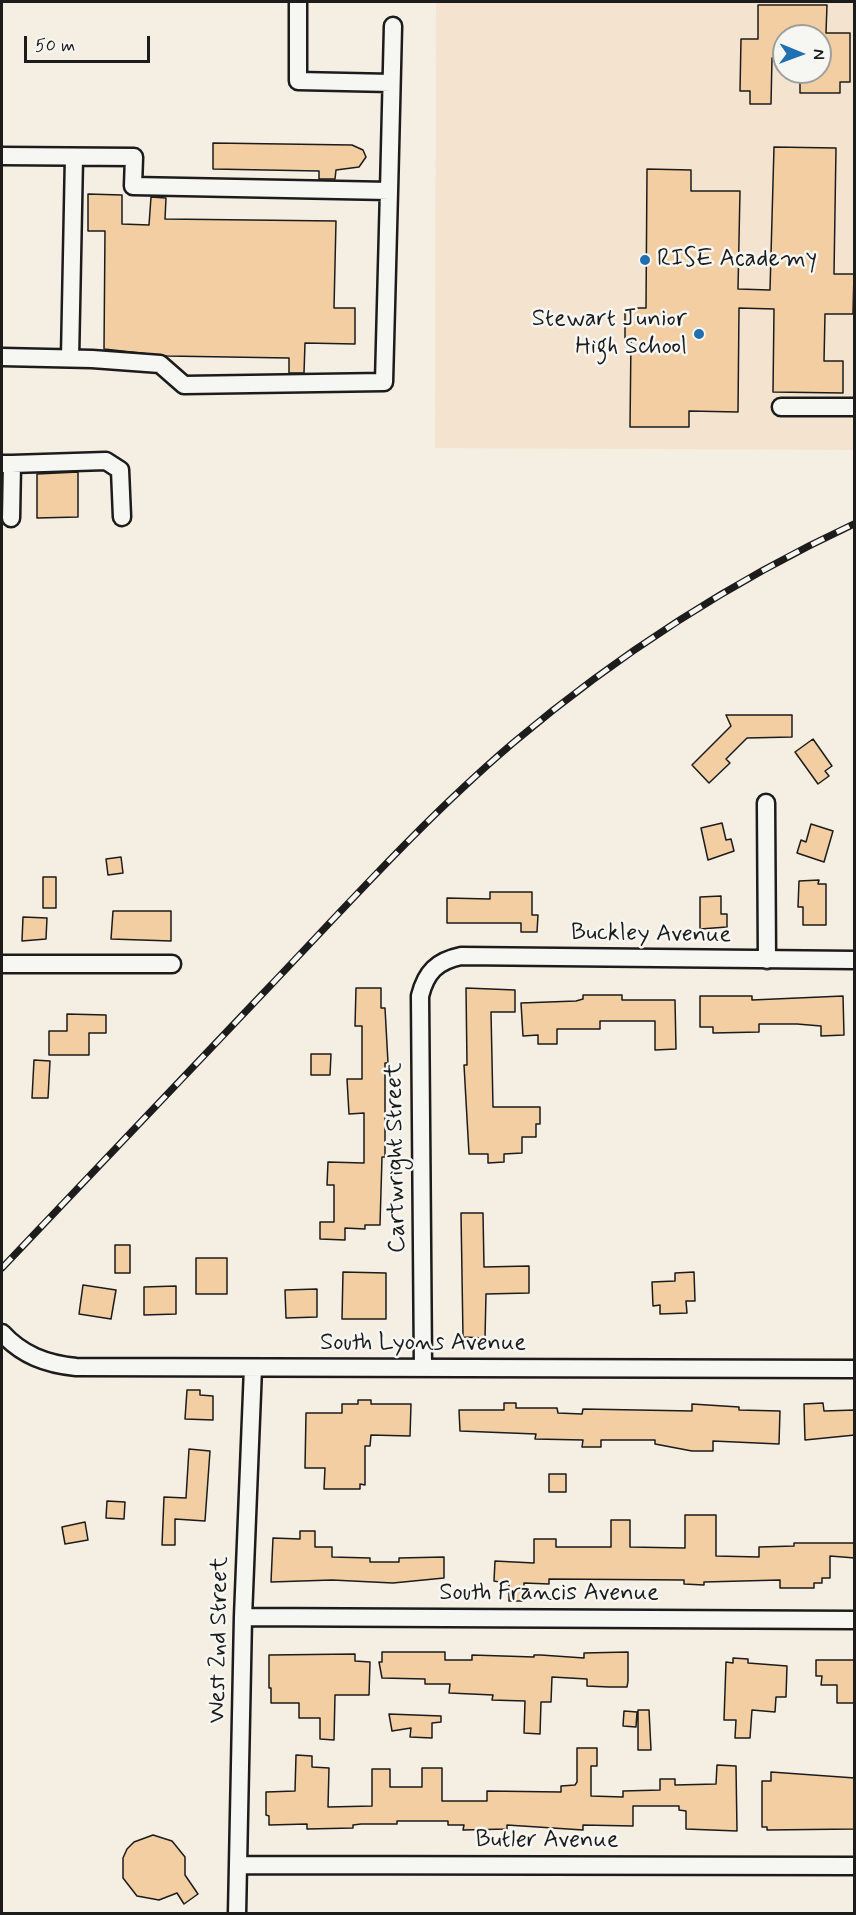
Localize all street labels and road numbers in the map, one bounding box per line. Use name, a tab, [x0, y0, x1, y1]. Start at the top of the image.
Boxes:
street label: Buckley Avenue	[571, 919, 731, 951]
street label: Cartwright Street	[381, 1063, 413, 1253]
street label: South Lyons Avenue	[320, 1330, 526, 1358]
street label: West 2nd Street	[204, 1556, 236, 1724]
street label: South Francis Avenue	[439, 1580, 659, 1608]
street label: Butler Avenue	[475, 1827, 619, 1855]

